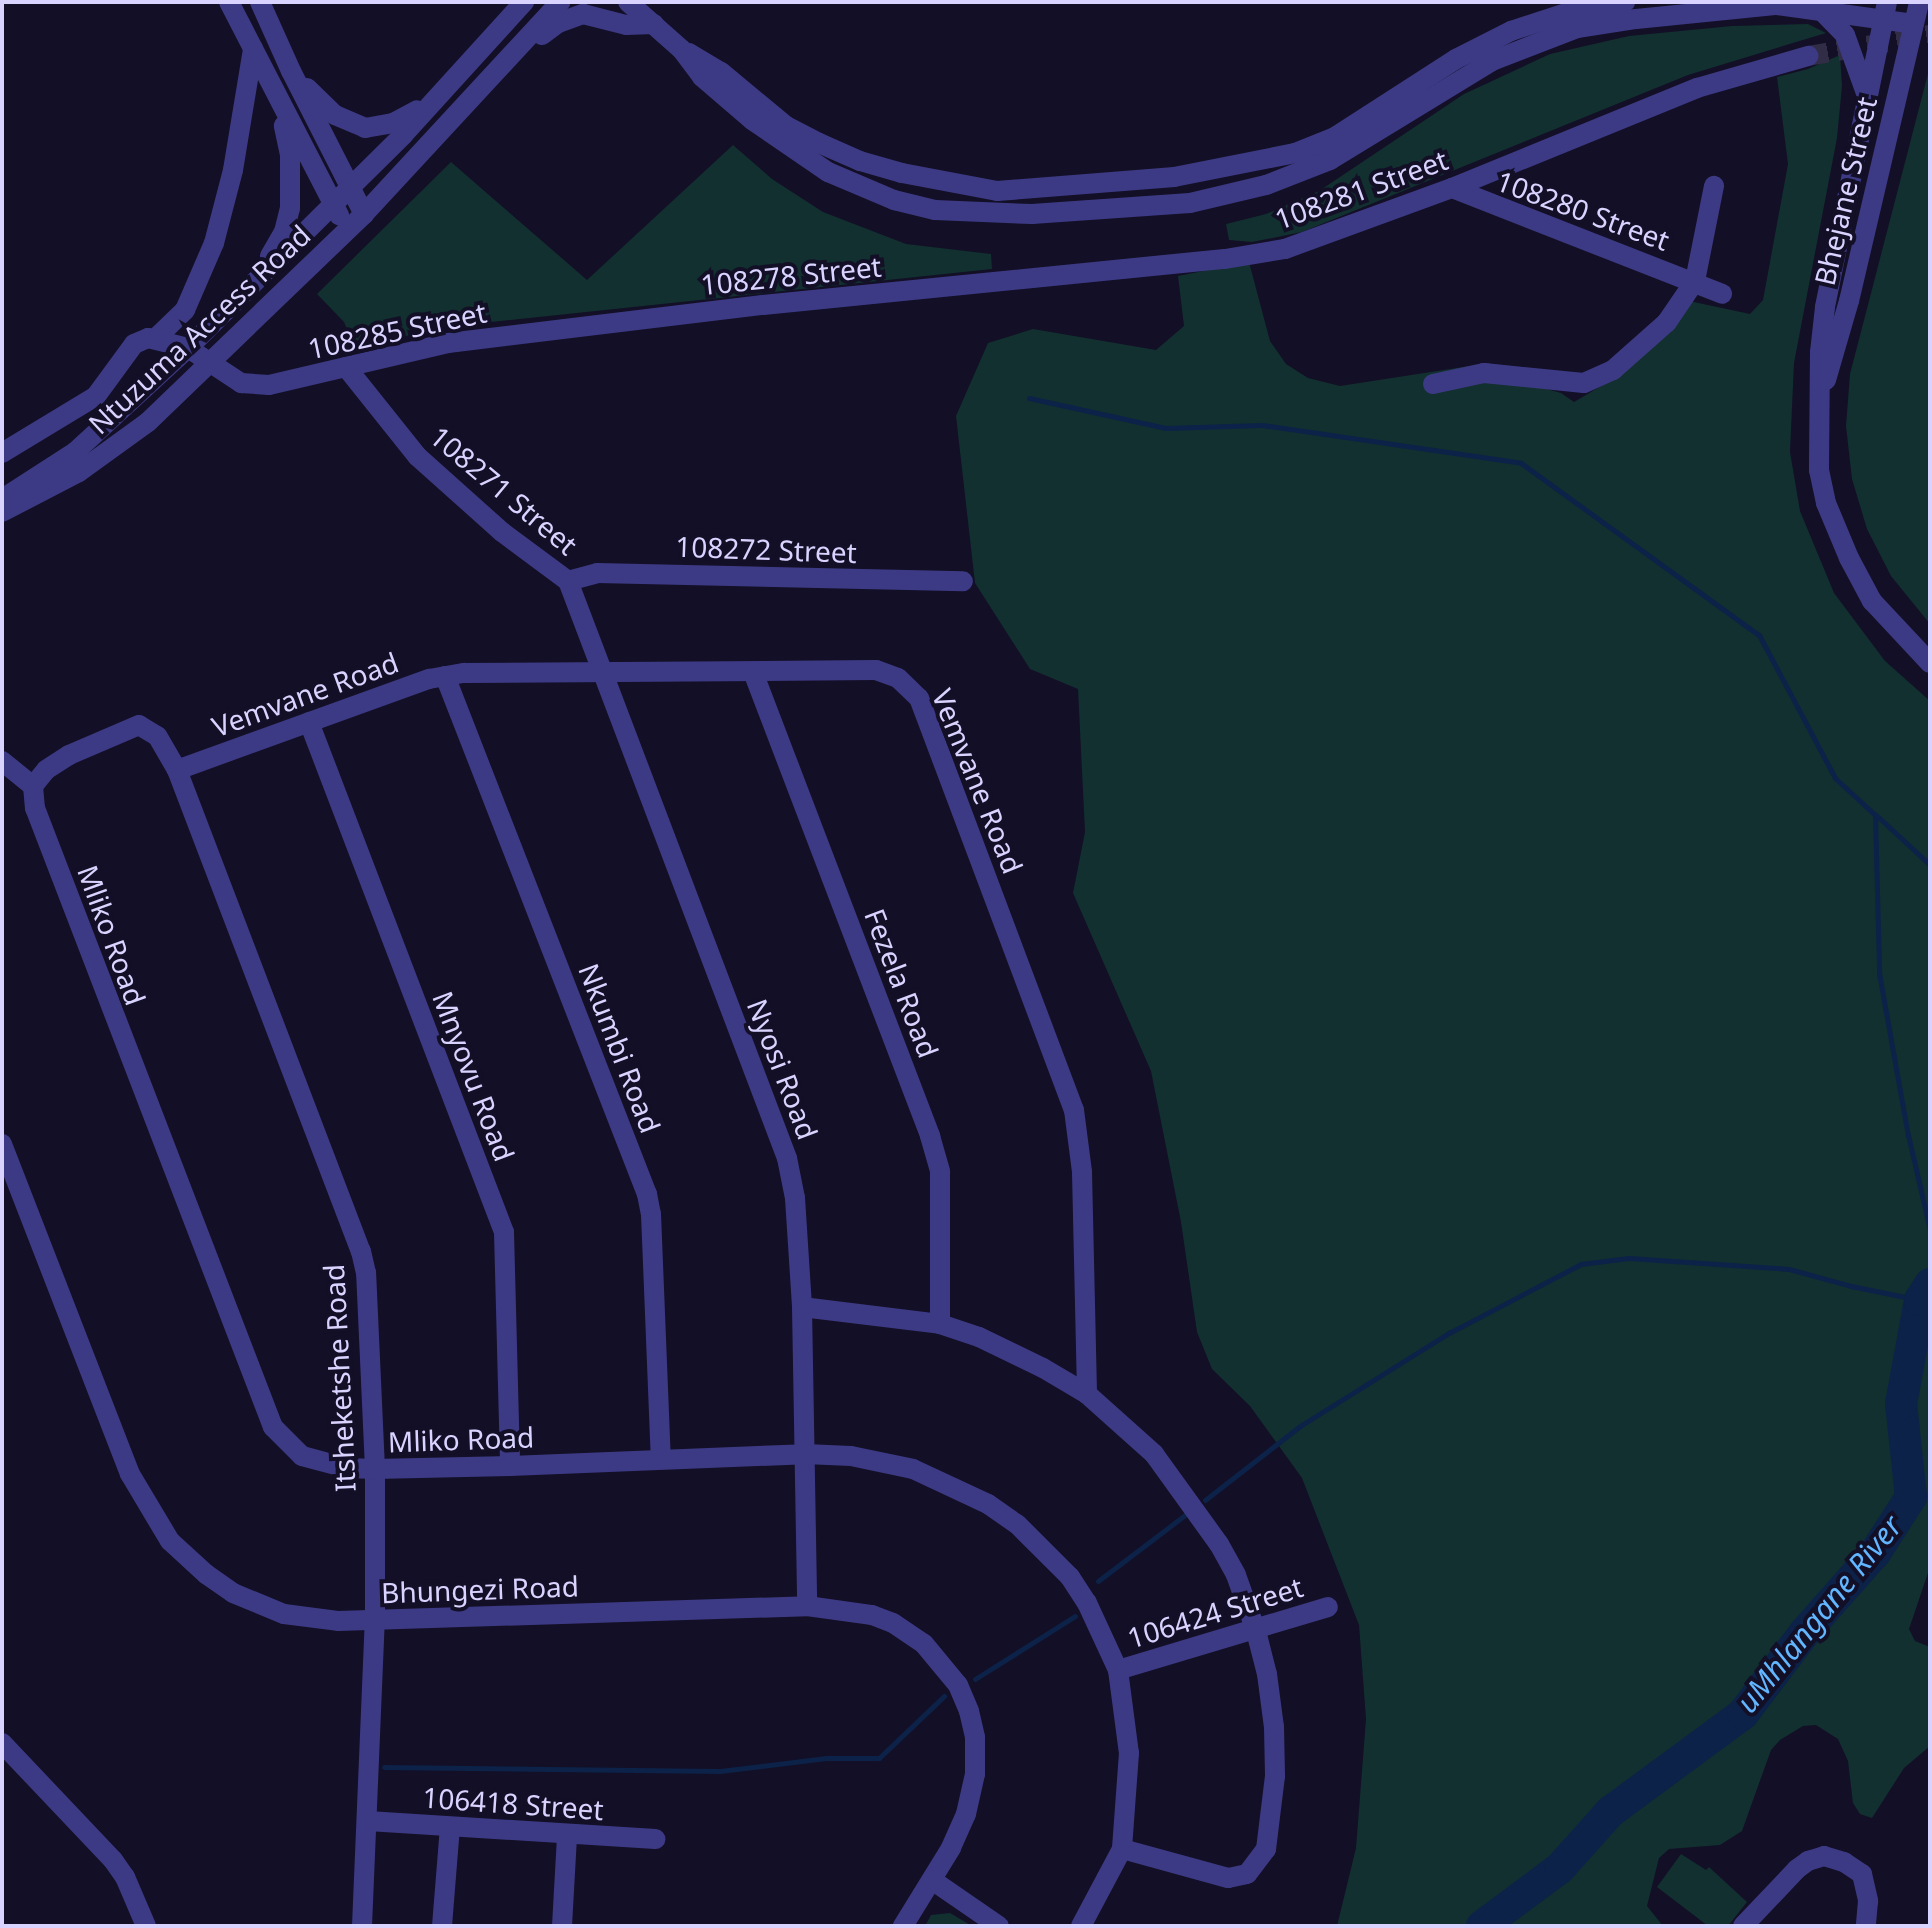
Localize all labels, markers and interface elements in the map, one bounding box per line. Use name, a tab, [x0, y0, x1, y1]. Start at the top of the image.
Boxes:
street label: Bhejane Street	[1807, 93, 1883, 289]
street label: 108281 Street	[1270, 142, 1452, 236]
street label: 108280 Street	[1492, 163, 1674, 257]
street label: Ntuzuma Access Road	[81, 218, 317, 440]
street label: 108278 Street	[699, 249, 883, 301]
street label: 108285 Street	[305, 295, 489, 365]
street label: 108271 Street	[424, 419, 584, 561]
street label: 108272 Street	[675, 529, 857, 569]
street label: Vemvane Road	[207, 645, 403, 743]
street label: Vemvane Road	[926, 684, 1030, 878]
street label: Mliko Road	[71, 861, 153, 1009]
street label: Fezela Road	[858, 904, 946, 1062]
street label: Nkumbi Road	[572, 959, 668, 1137]
street label: Mnyovu Road	[426, 986, 522, 1166]
street label: Nyosi Road	[741, 994, 825, 1144]
street label: Itsheketshe Road	[316, 1263, 362, 1493]
street label: Mliko Road	[387, 1420, 535, 1458]
water label: uMhlangane River	[1729, 1508, 1909, 1720]
street label: Bhungezi Road	[381, 1569, 579, 1609]
street label: 106424 Street	[1123, 1569, 1307, 1655]
street label: 106418 Street	[421, 1780, 605, 1826]

